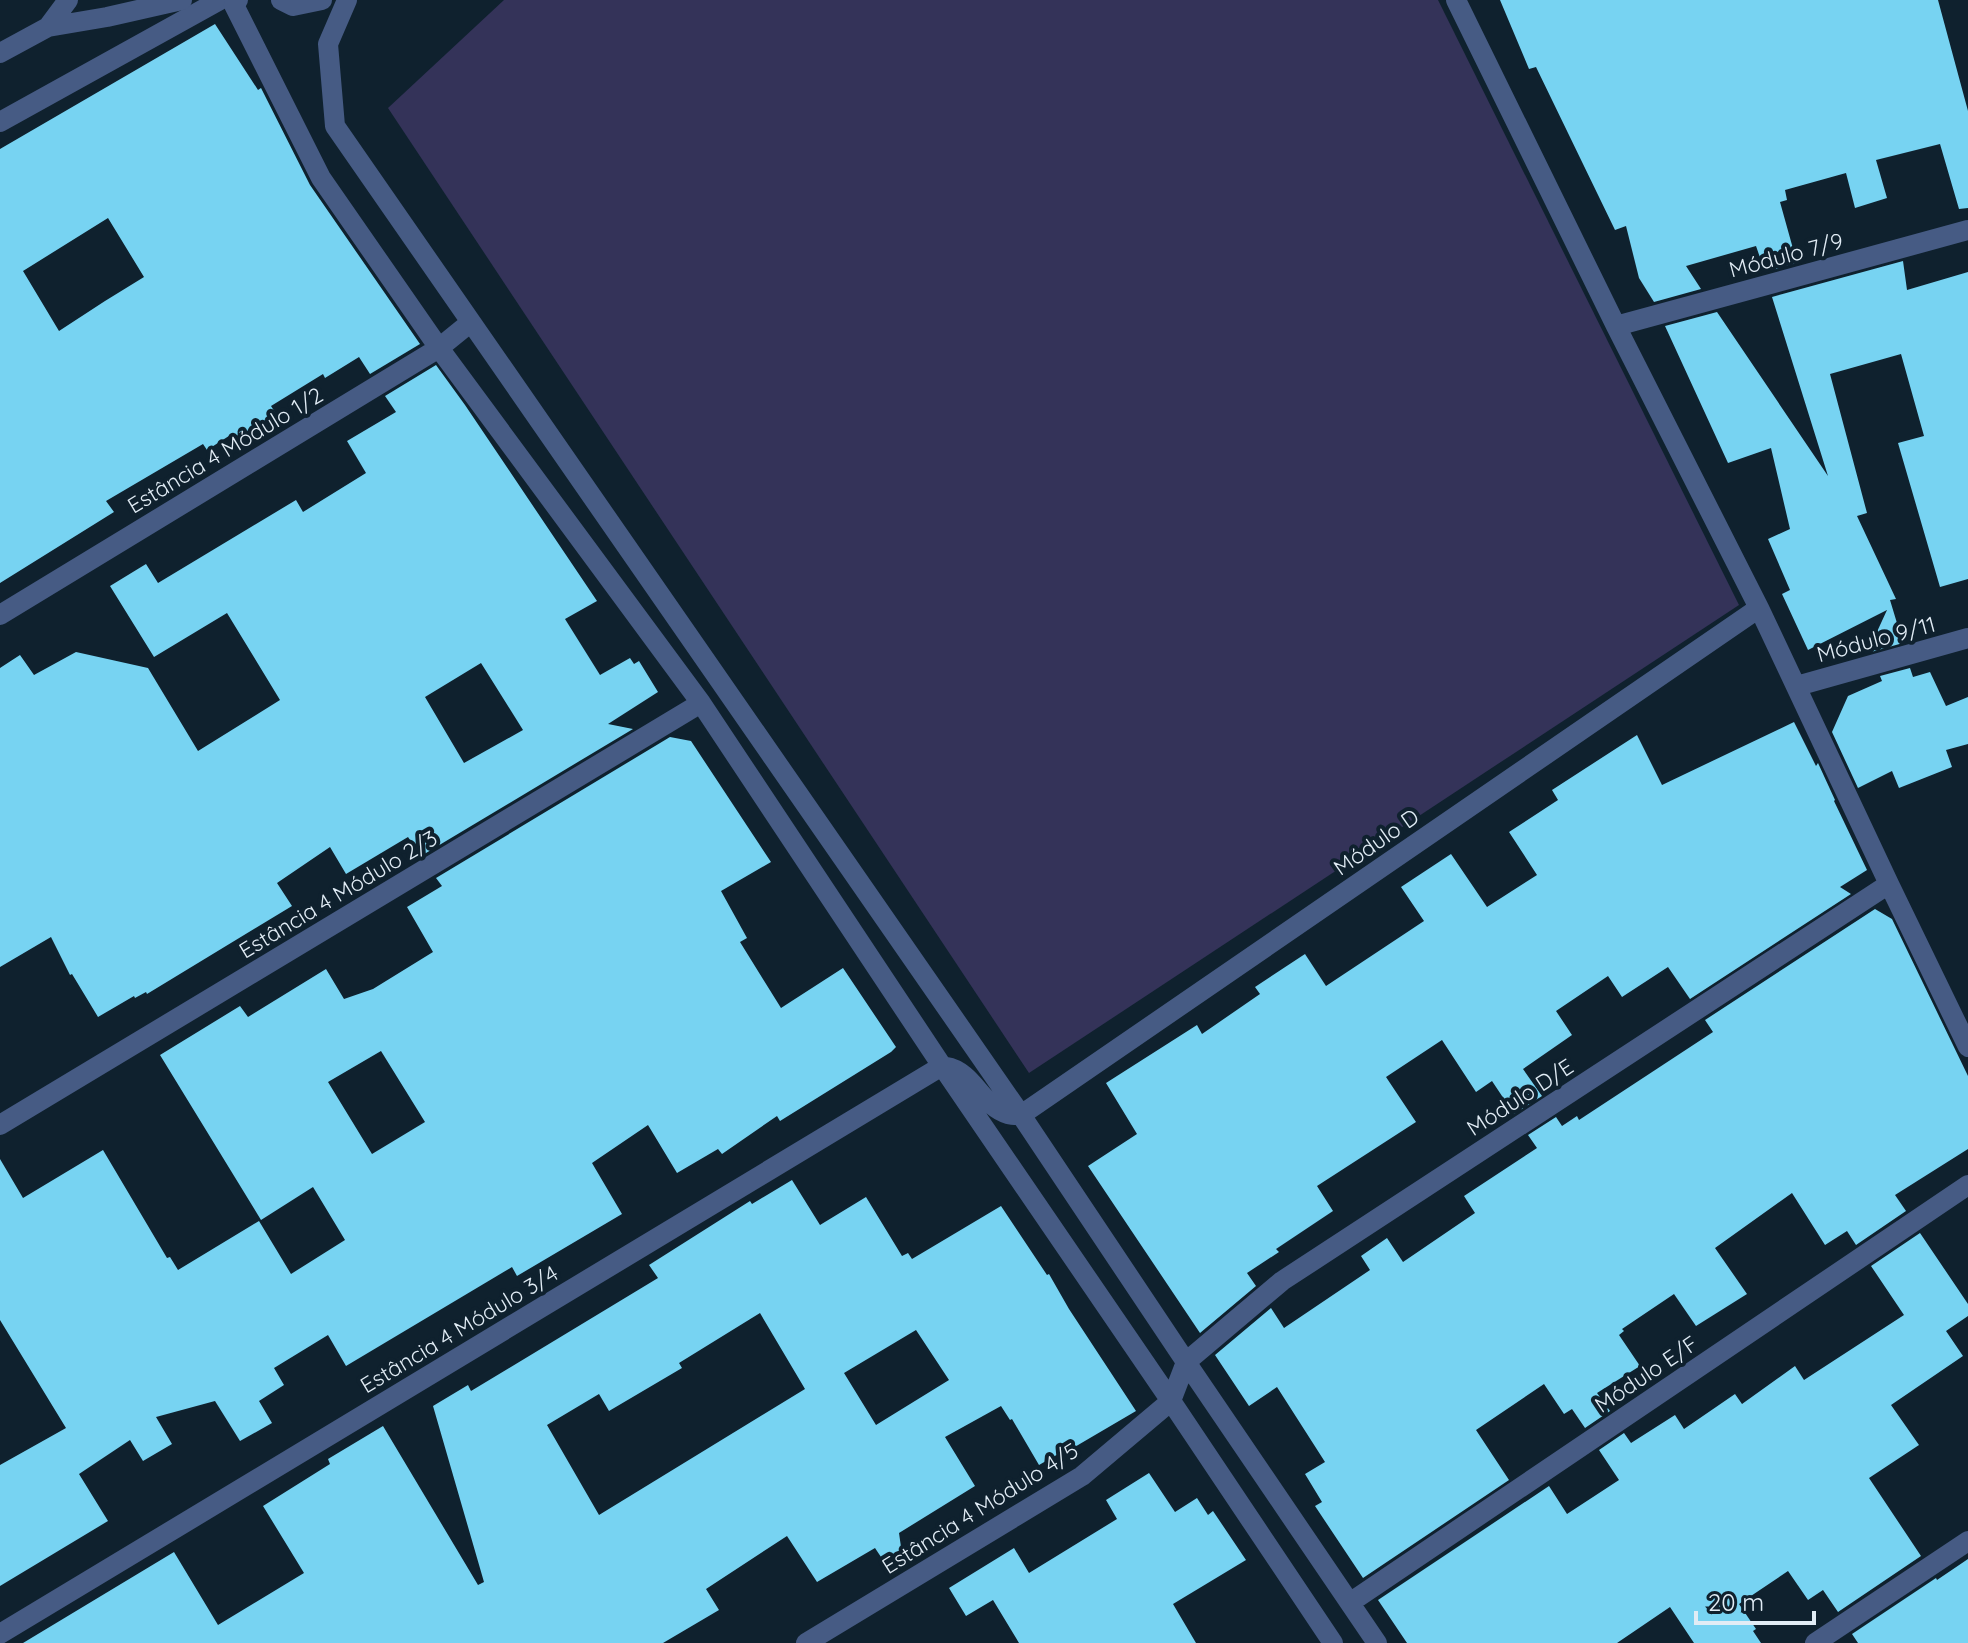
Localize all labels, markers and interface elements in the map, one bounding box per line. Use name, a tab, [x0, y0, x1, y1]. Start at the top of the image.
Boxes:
street label: Módulo 7/9	[1726, 226, 1846, 284]
street label: Estância 4 Módulo 1/2	[122, 381, 328, 519]
street label: Módulo 9/11	[1814, 610, 1938, 668]
street label: Módulo D	[1328, 803, 1424, 881]
street label: Estância 4 Módulo 2/3	[234, 824, 442, 964]
street label: Módulo D/E	[1461, 1052, 1579, 1142]
street label: Estância 4 Módulo 3/4	[355, 1259, 563, 1399]
street label: Módulo E/F	[1589, 1329, 1703, 1419]
street label: Estância 4 Módulo 4/5	[877, 1436, 1083, 1580]
scale bar	[1696, 1575, 1814, 1625]
text: 20 m	[1708, 1587, 1764, 1617]

